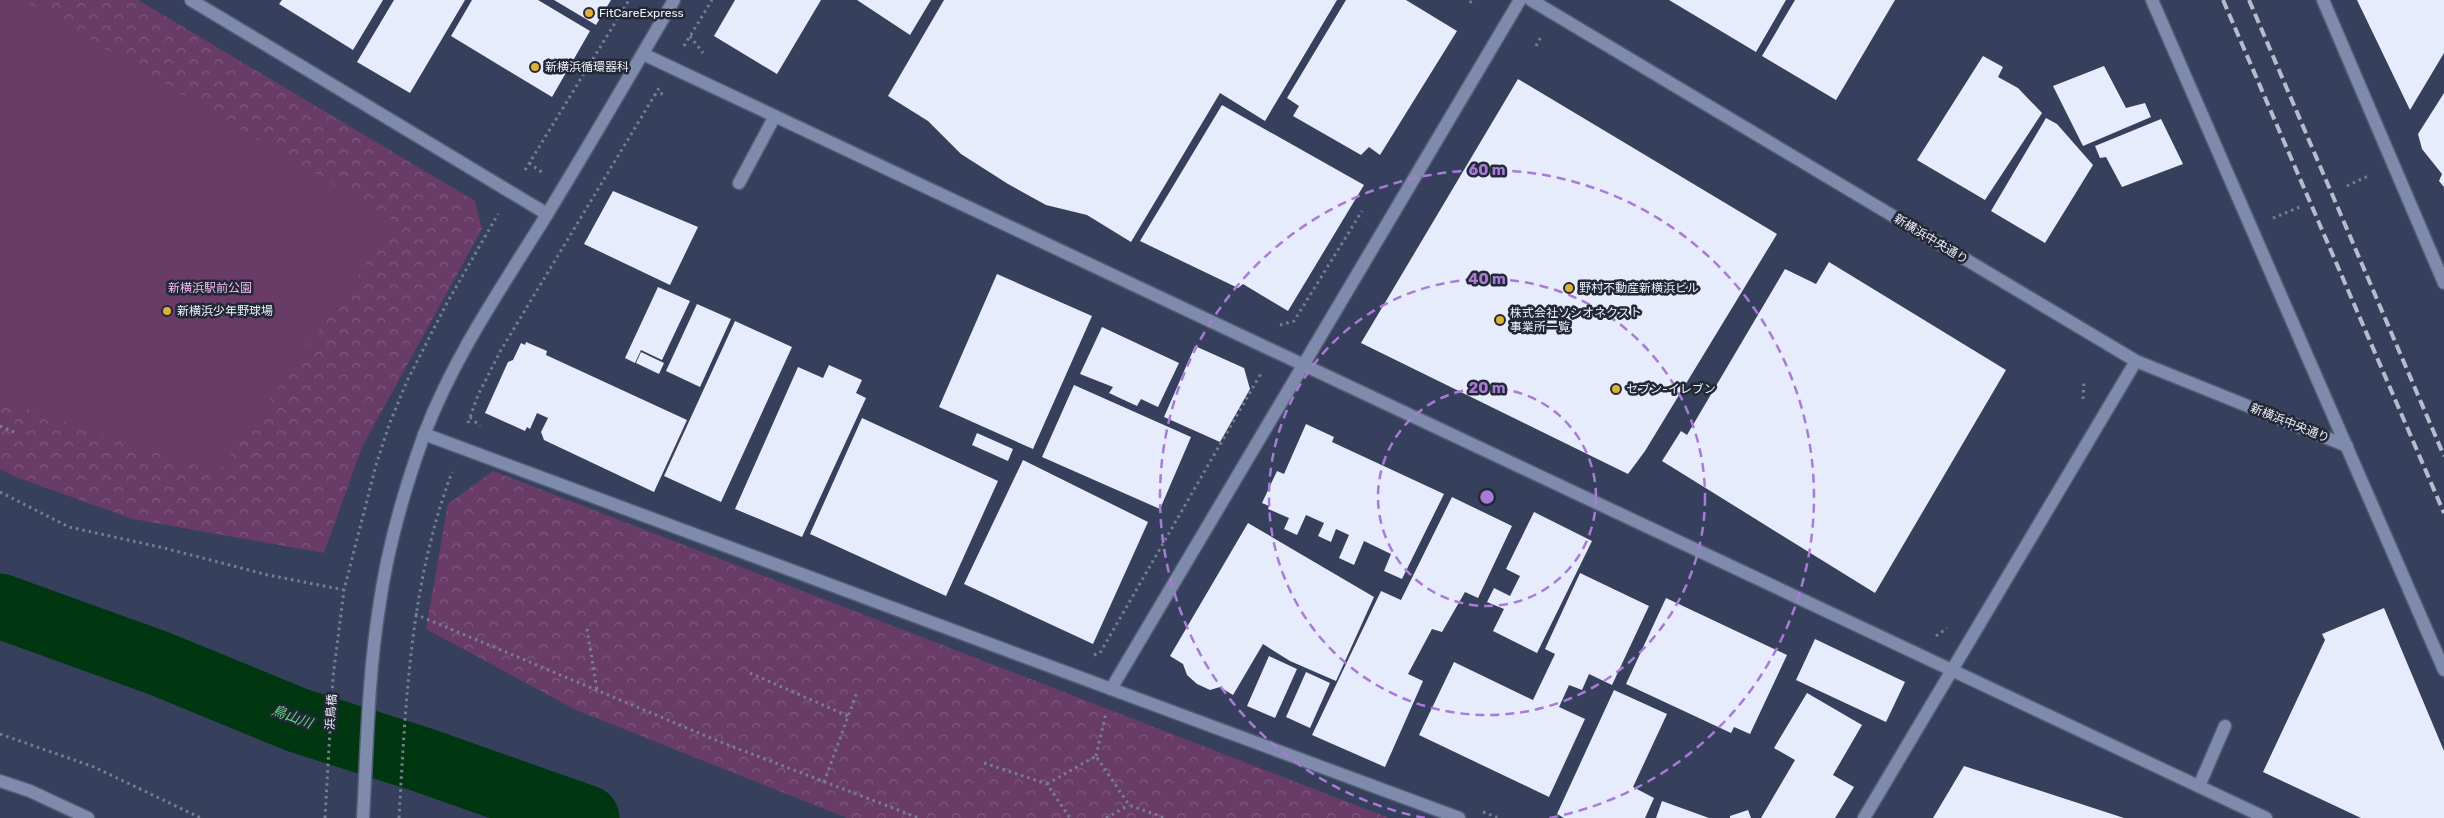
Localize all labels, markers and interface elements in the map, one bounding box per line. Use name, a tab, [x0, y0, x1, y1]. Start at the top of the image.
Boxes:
place label: FitCareExpress	[599, 6, 684, 20]
marker: FitCareExpress	[583, 7, 595, 19]
place label: 新横浜循環器科	[545, 60, 629, 74]
marker: 新横浜循環器科	[529, 61, 541, 73]
text: 60 m	[1469, 161, 1505, 179]
street label: 新横浜中央通り	[1891, 211, 1971, 267]
text: 40 m	[1468, 270, 1506, 288]
park label: 新横浜駅前公園	[168, 281, 252, 295]
place label: 野村不動産新横浜ビル	[1579, 281, 1699, 295]
marker: 野村不動産新横浜ビル	[1563, 282, 1575, 294]
place label: 新横浜少年野球場	[177, 304, 273, 318]
marker: 新横浜少年野球場	[161, 305, 173, 317]
place label: 株式会社ソシオネクスト 事業所一覧	[1510, 306, 1642, 334]
marker: 株式会社ソシオネクスト 事業所一覧	[1494, 314, 1506, 326]
text: 20 m	[1469, 379, 1505, 397]
place label: セブン-イレブン	[1626, 382, 1716, 396]
marker: セブン-イレブン	[1610, 383, 1622, 395]
street label: 新横浜中央通り	[2248, 401, 2332, 445]
centre of rings	[1478, 488, 1496, 506]
street label: 浜鳥橋	[323, 694, 339, 730]
water label: 鳥山川	[269, 702, 317, 733]

